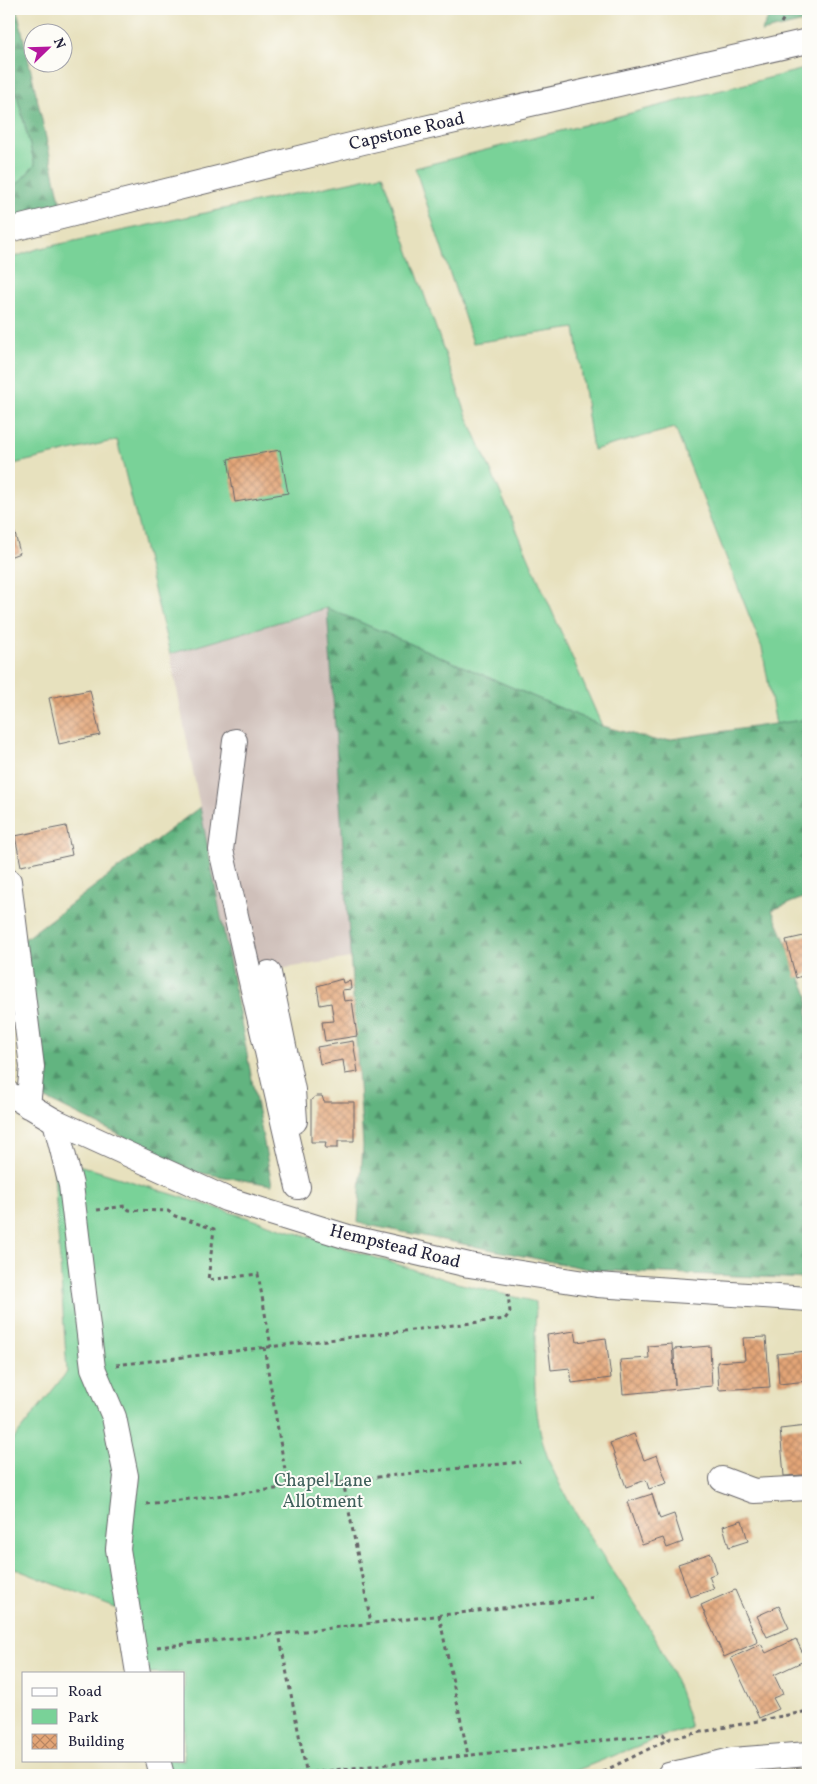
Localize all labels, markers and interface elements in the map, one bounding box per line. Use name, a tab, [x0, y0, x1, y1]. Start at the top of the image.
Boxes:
north arrow	[22, 22, 72, 72]
text: N	[48, 35, 69, 52]
street label: Capstone Road	[347, 107, 467, 157]
street label: Hempstead Road	[327, 1219, 463, 1275]
park label: Chapel Lane Allotment	[274, 1469, 372, 1515]
legend	[22, 1672, 185, 1762]
text: Road	[68, 1682, 102, 1703]
text: Park	[68, 1708, 99, 1729]
text: Building	[68, 1732, 125, 1753]

